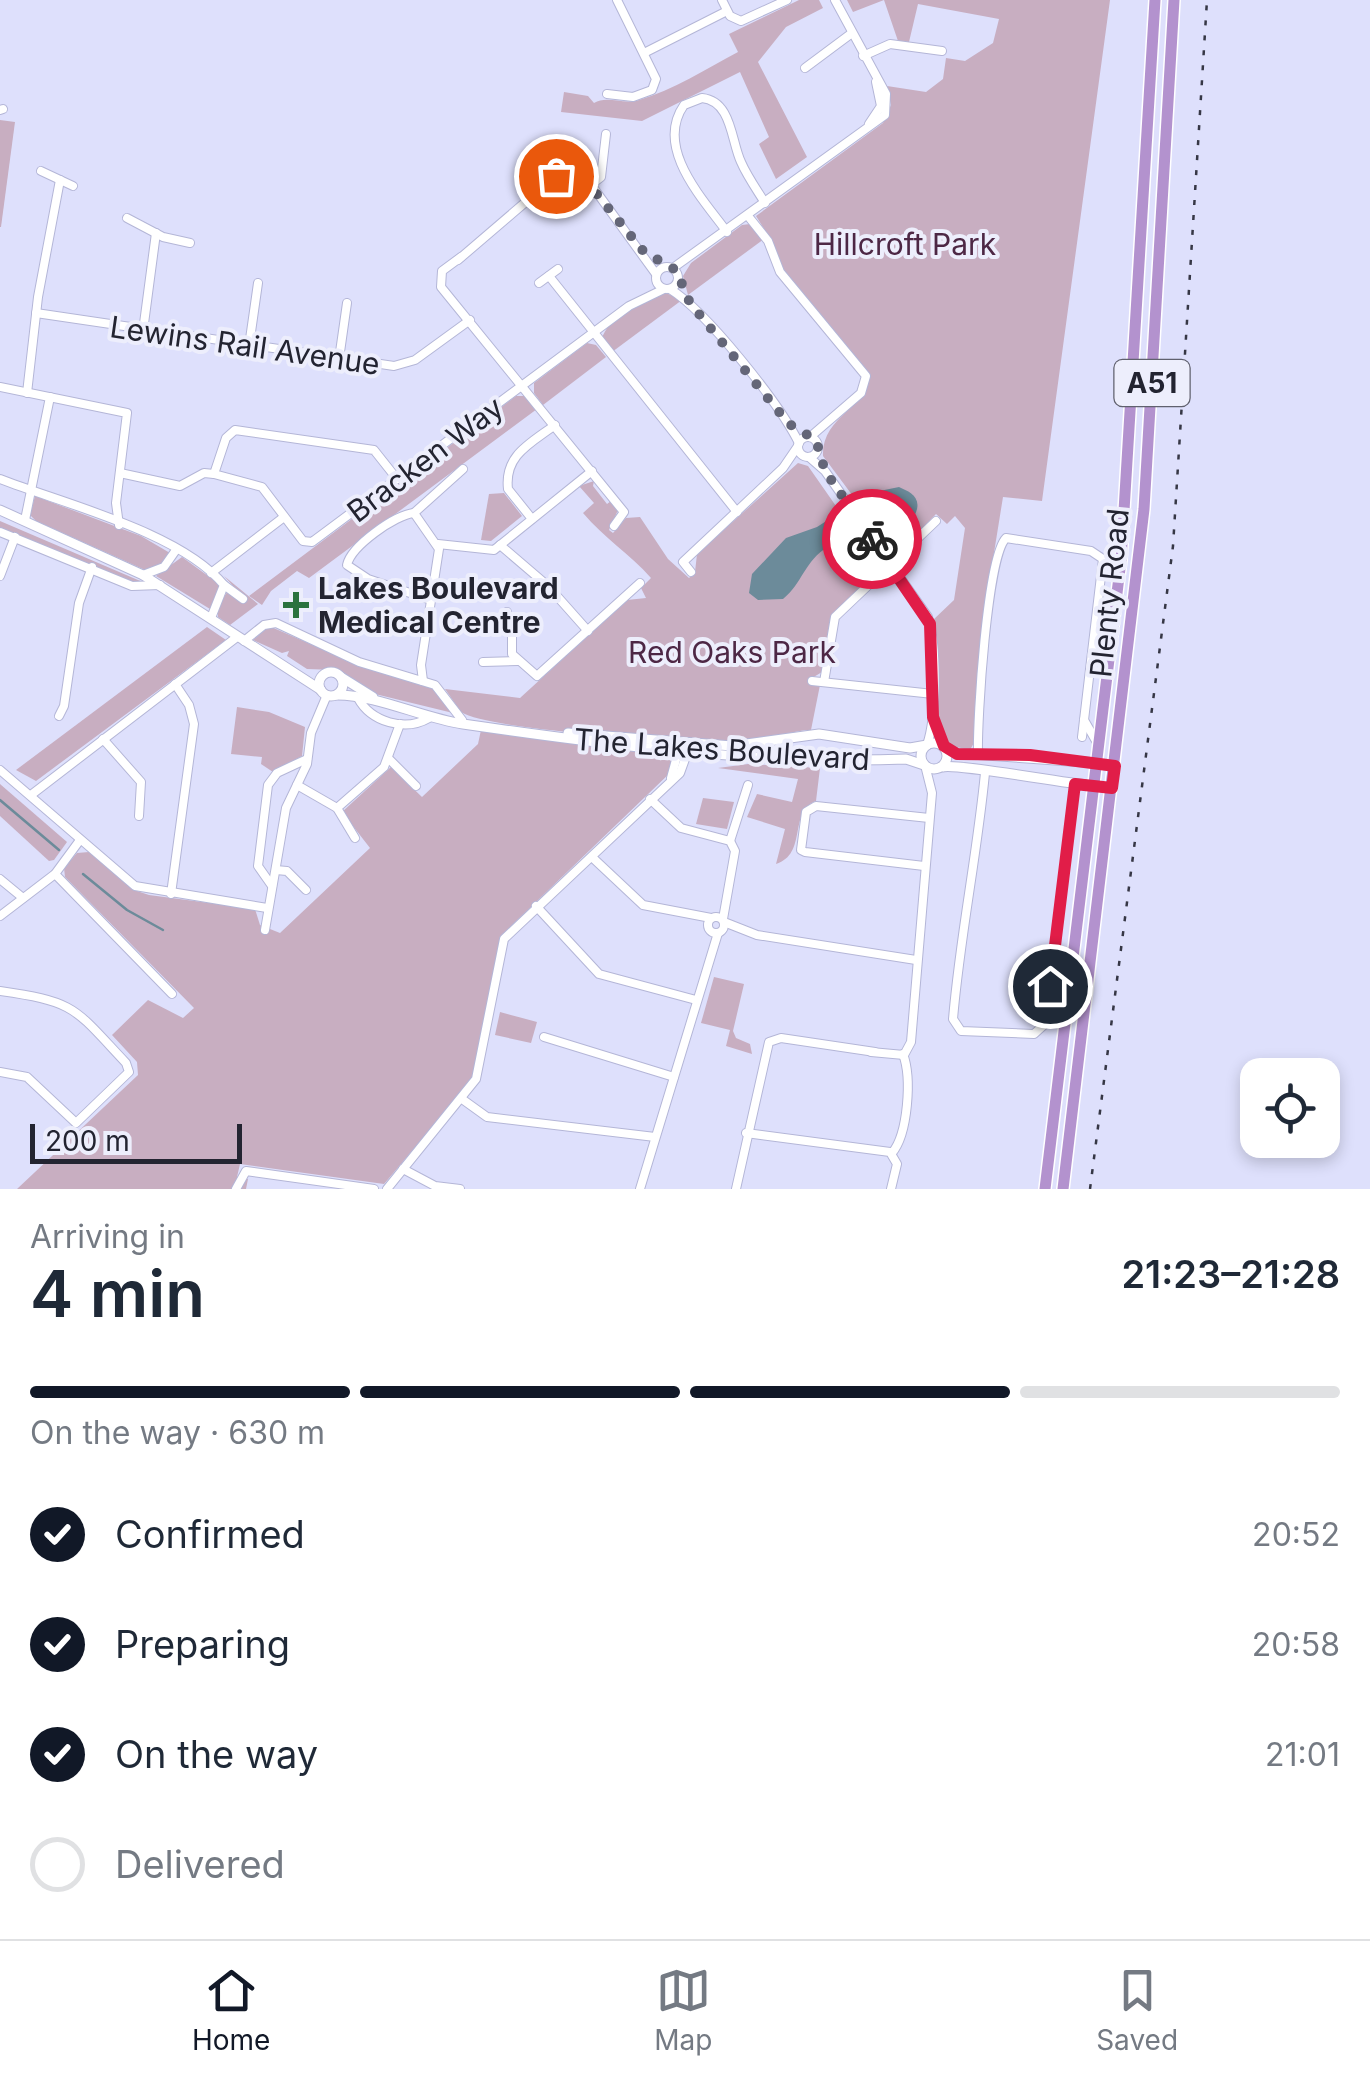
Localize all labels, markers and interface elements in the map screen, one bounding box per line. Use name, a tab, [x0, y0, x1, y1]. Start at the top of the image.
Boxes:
pin	[514, 134, 599, 219]
icon: bag	[529, 149, 584, 204]
park label: Hillcroft Park	[814, 226, 997, 262]
street label: Lewins Rail Avenue	[108, 308, 382, 382]
road number: A51	[1114, 360, 1190, 406]
street label: Bracken Way	[340, 389, 510, 529]
courier	[822, 489, 922, 589]
street label: Plenty Road	[1082, 507, 1136, 679]
icon: bike	[845, 512, 900, 567]
place label: Lakes Boulevard Medical Centre	[318, 570, 559, 640]
marker: Lakes Boulevard Medical Centre	[283, 592, 309, 618]
park label: Red Oaks Park	[628, 634, 836, 670]
street label: The Lakes Boulevard	[573, 721, 871, 777]
pin	[1008, 944, 1093, 1029]
icon: home	[1023, 959, 1078, 1014]
map controls	[1240, 1058, 1340, 1158]
button: locate	[1240, 1058, 1340, 1158]
scale bar	[30, 1119, 242, 1164]
text: 200 m	[45, 1124, 130, 1158]
text: Arriving in	[30, 1217, 185, 1256]
text: 21:23–21:28	[1121, 1251, 1340, 1297]
text: 4 min	[30, 1254, 205, 1333]
text: On the way · 630 m	[30, 1413, 325, 1452]
icon: check	[30, 1507, 85, 1562]
text: Confirmed	[115, 1511, 305, 1557]
text: 20:52	[1252, 1515, 1340, 1554]
icon: check	[30, 1617, 85, 1672]
text: Preparing	[115, 1621, 290, 1667]
text: 20:58	[1252, 1625, 1340, 1664]
icon: check	[30, 1727, 85, 1782]
text: On the way	[115, 1731, 318, 1777]
text: 21:01	[1265, 1735, 1340, 1774]
text: Delivered	[115, 1841, 285, 1887]
tab: Home	[192, 1963, 270, 2057]
tab: Map	[654, 1963, 712, 2057]
tab: Saved	[1096, 1963, 1178, 2057]

